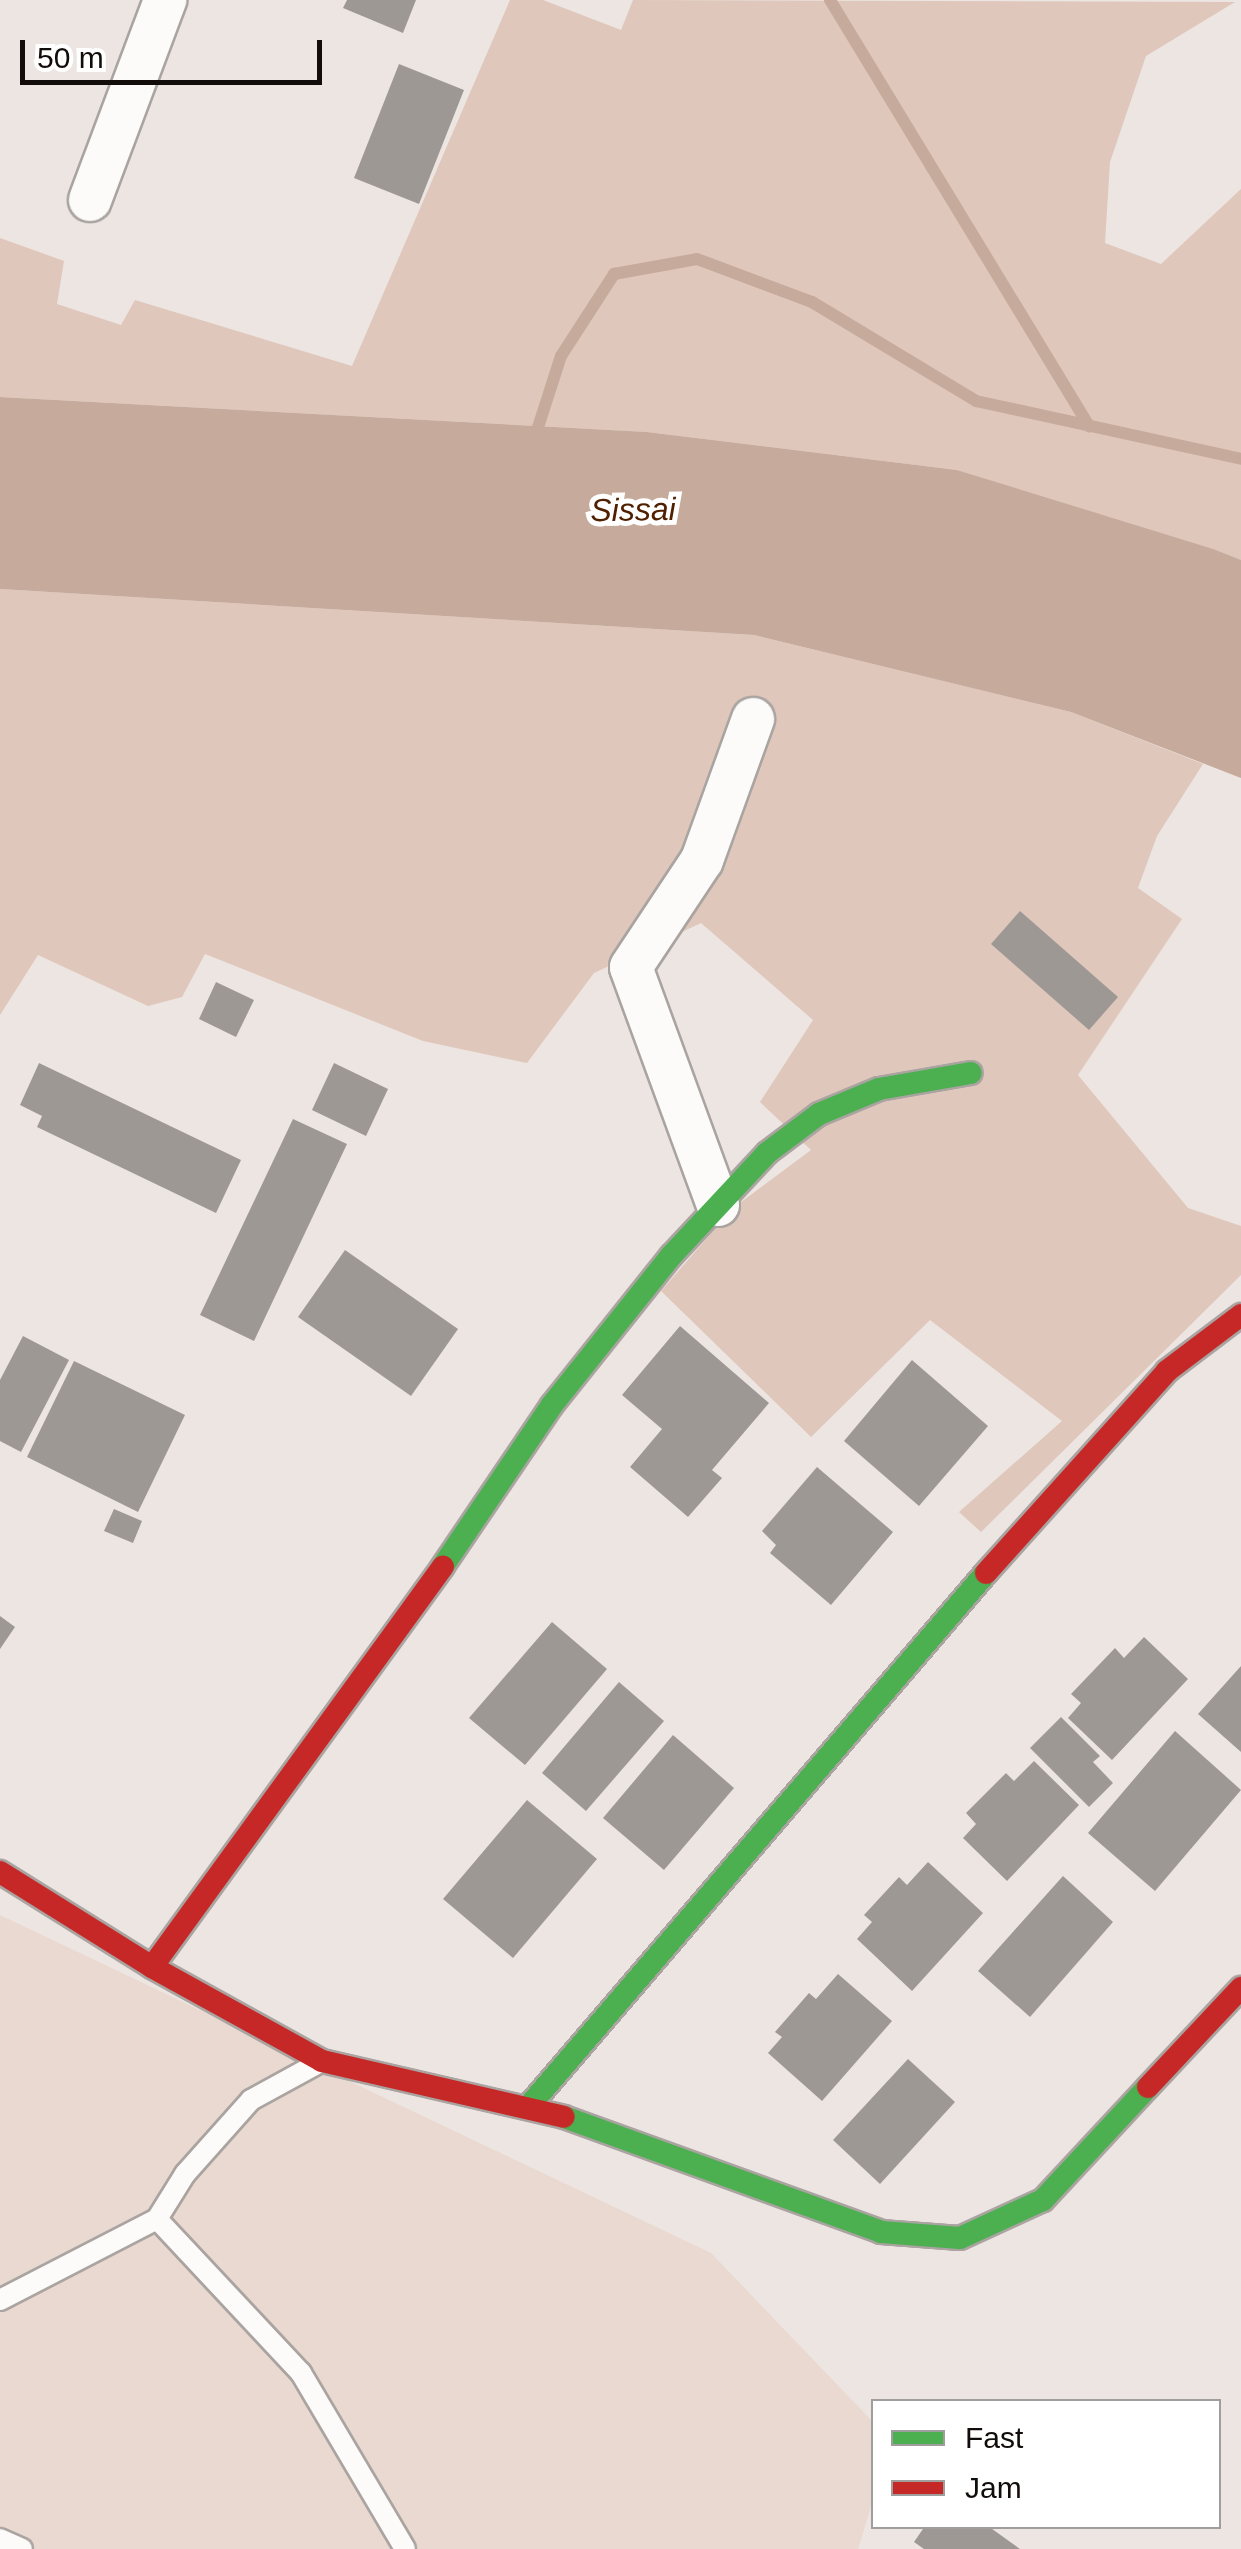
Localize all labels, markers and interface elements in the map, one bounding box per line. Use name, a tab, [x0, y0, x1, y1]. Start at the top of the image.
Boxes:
scale bar	[25, 20, 328, 82]
text: 50 m	[37, 41, 104, 74]
water label: Sissai	[590, 490, 676, 530]
legend	[871, 2399, 1221, 2529]
text: Fast	[965, 2421, 1023, 2454]
text: Jam	[965, 2471, 1022, 2504]

